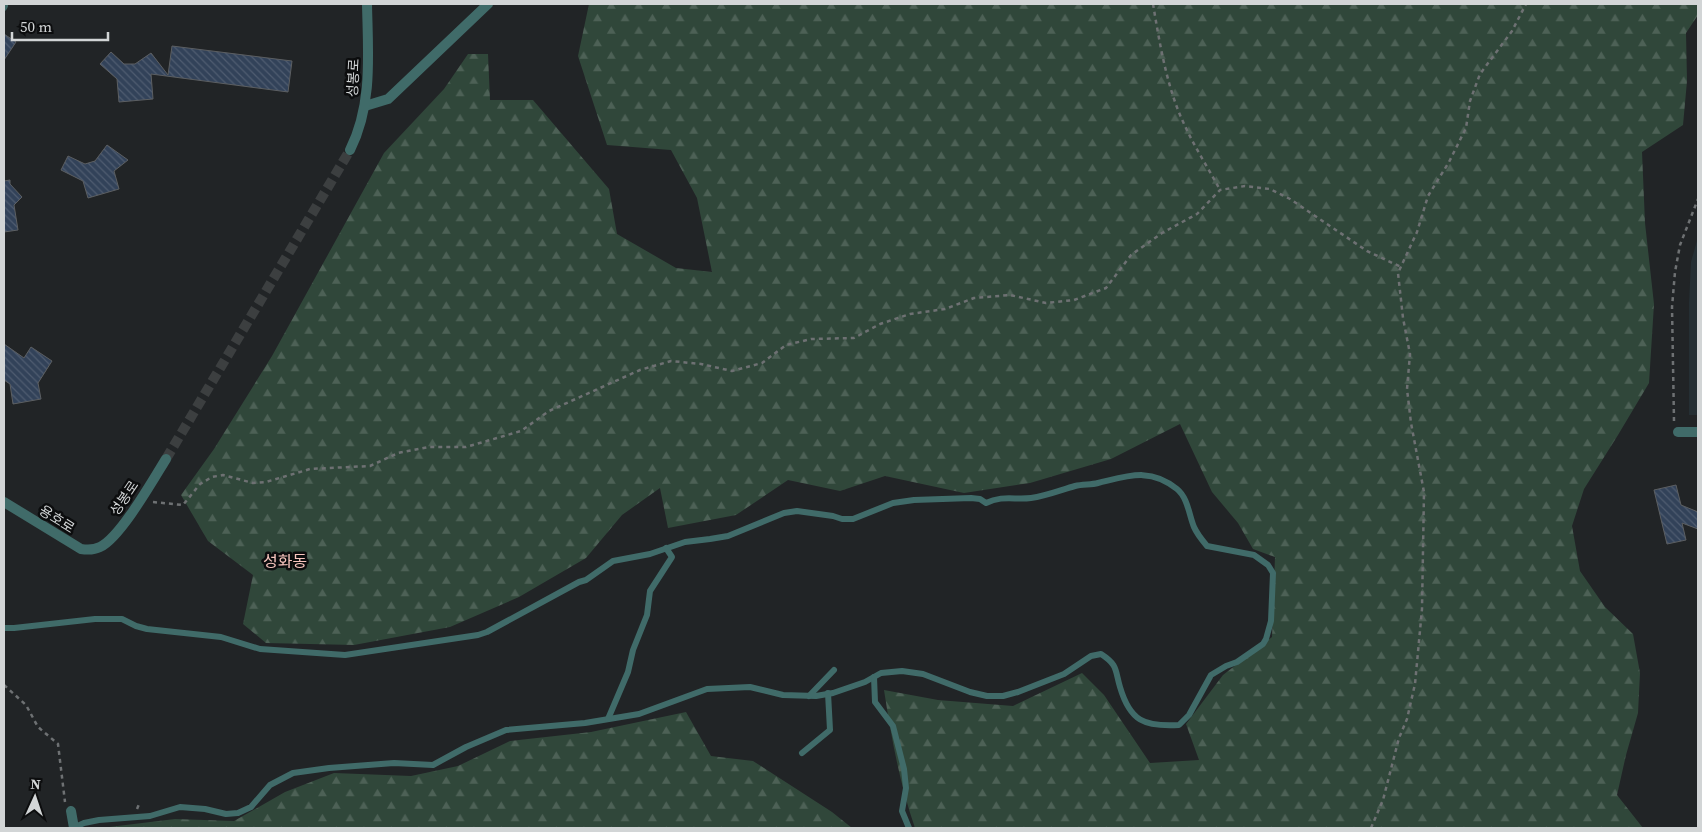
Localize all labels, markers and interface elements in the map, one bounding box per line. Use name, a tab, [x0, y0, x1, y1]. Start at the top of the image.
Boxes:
scale bar	[12, 10, 109, 42]
text: 50 m	[20, 16, 52, 37]
street label: 성봉로	[342, 58, 364, 98]
street label: 성봉로	[105, 476, 143, 520]
street label: 용호로	[35, 500, 79, 538]
district label: 성화동	[263, 550, 307, 572]
north arrow	[10, 772, 60, 822]
text: N	[30, 774, 41, 794]

